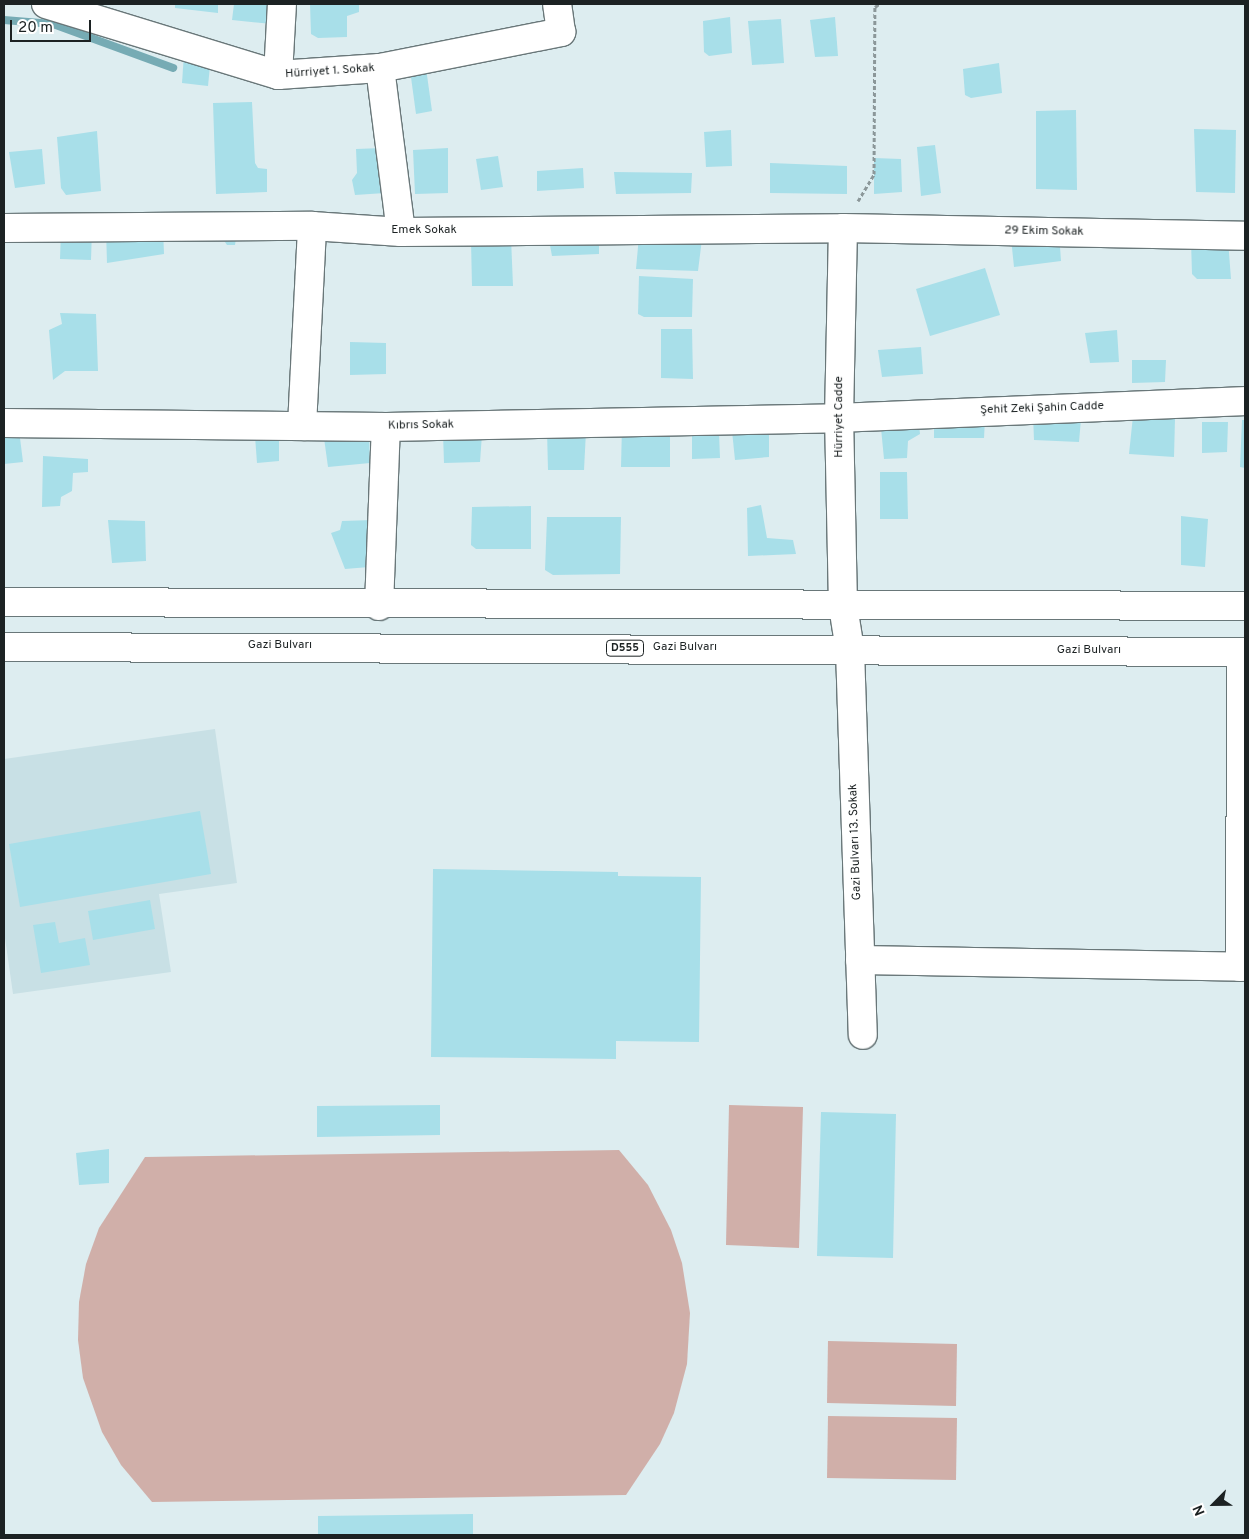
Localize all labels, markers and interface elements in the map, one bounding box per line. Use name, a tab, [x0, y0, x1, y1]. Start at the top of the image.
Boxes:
scale bar	[12, 10, 94, 42]
text: 20 m	[18, 19, 53, 38]
street label: Hürriyet 1. Sokak	[285, 62, 375, 82]
street label: Emek Sokak	[391, 224, 457, 238]
street label: 29 Ekim Sokak	[1004, 224, 1084, 240]
street label: Hürriyet Cadde	[833, 376, 847, 458]
street label: Şehit Zeki Şahin Cadde	[980, 400, 1104, 418]
street label: Kıbrıs Sokak	[388, 418, 454, 434]
street label: Gazi Bulvarı	[248, 639, 312, 653]
road number: D555	[605, 640, 645, 656]
street label: Gazi Bulvarı	[653, 641, 717, 655]
street label: Gazi Bulvarı	[1057, 644, 1121, 658]
street label: Gazi Bulvarı 13. Sokak	[847, 783, 865, 901]
north arrow	[1189, 1479, 1239, 1529]
text: N	[1190, 1502, 1210, 1518]

